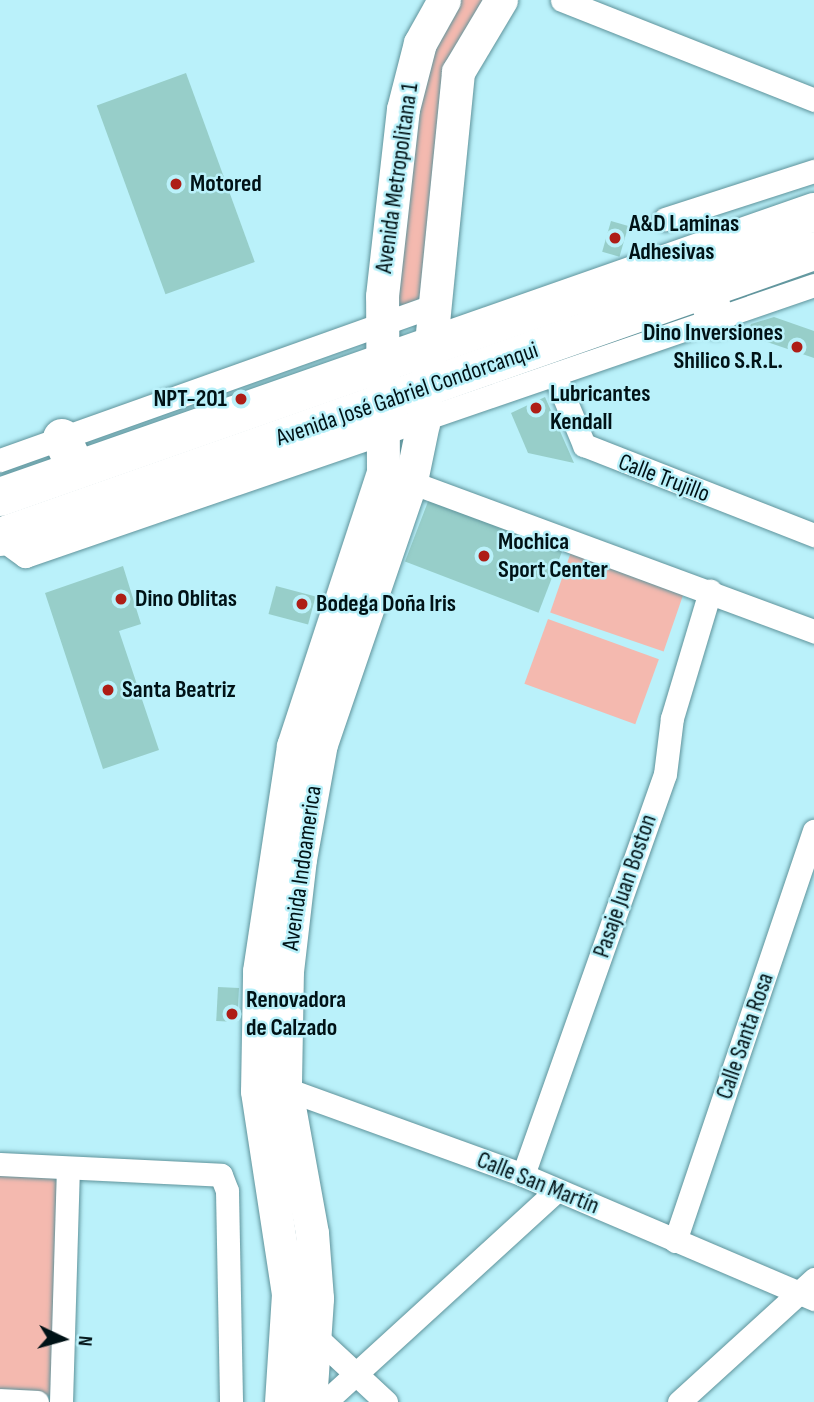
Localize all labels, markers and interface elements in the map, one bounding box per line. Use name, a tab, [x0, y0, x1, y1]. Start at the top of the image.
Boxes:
street label: Avenida Metropolitana 1	[369, 81, 425, 275]
place label: Motored	[190, 170, 262, 198]
marker: Motored	[168, 176, 184, 192]
place label: A&D Laminas Adhesivas	[629, 210, 739, 266]
marker: A&D Laminas Adhesivas	[607, 230, 623, 246]
place label: Dino Inversiones Shilico S.R.L.	[643, 319, 783, 375]
street label: Avenida José Gabriel Condorcanqui	[272, 336, 542, 452]
marker: Dino Inversiones Shilico S.R.L.	[789, 339, 805, 355]
place label: Lubricantes Kendall	[550, 380, 650, 436]
place label: NPT-201	[154, 385, 227, 413]
marker: NPT-201	[233, 391, 249, 407]
marker: Lubricantes Kendall	[528, 400, 544, 416]
street label: Calle Trujillo	[614, 447, 714, 509]
place label: Mochica Sport Center	[498, 528, 608, 584]
marker: Mochica Sport Center	[476, 548, 492, 564]
place label: Dino Oblitas	[135, 585, 237, 613]
place label: Bodega Doña Iris	[316, 590, 456, 618]
marker: Dino Oblitas	[113, 591, 129, 607]
marker: Bodega Doña Iris	[294, 596, 310, 612]
place label: Santa Beatriz	[122, 676, 236, 704]
marker: Santa Beatriz	[100, 682, 116, 698]
street label: Avenida Indoamerica	[276, 784, 328, 952]
street label: Pasaje Juan Boston	[587, 811, 663, 961]
street label: Calle Santa Rosa	[710, 969, 780, 1103]
place label: Renovadora de Calzado	[246, 986, 346, 1042]
marker: Renovadora de Calzado	[224, 1006, 240, 1022]
street label: Calle San Martín	[473, 1145, 603, 1221]
north arrow	[28, 1304, 98, 1374]
text: N	[73, 1335, 96, 1347]

